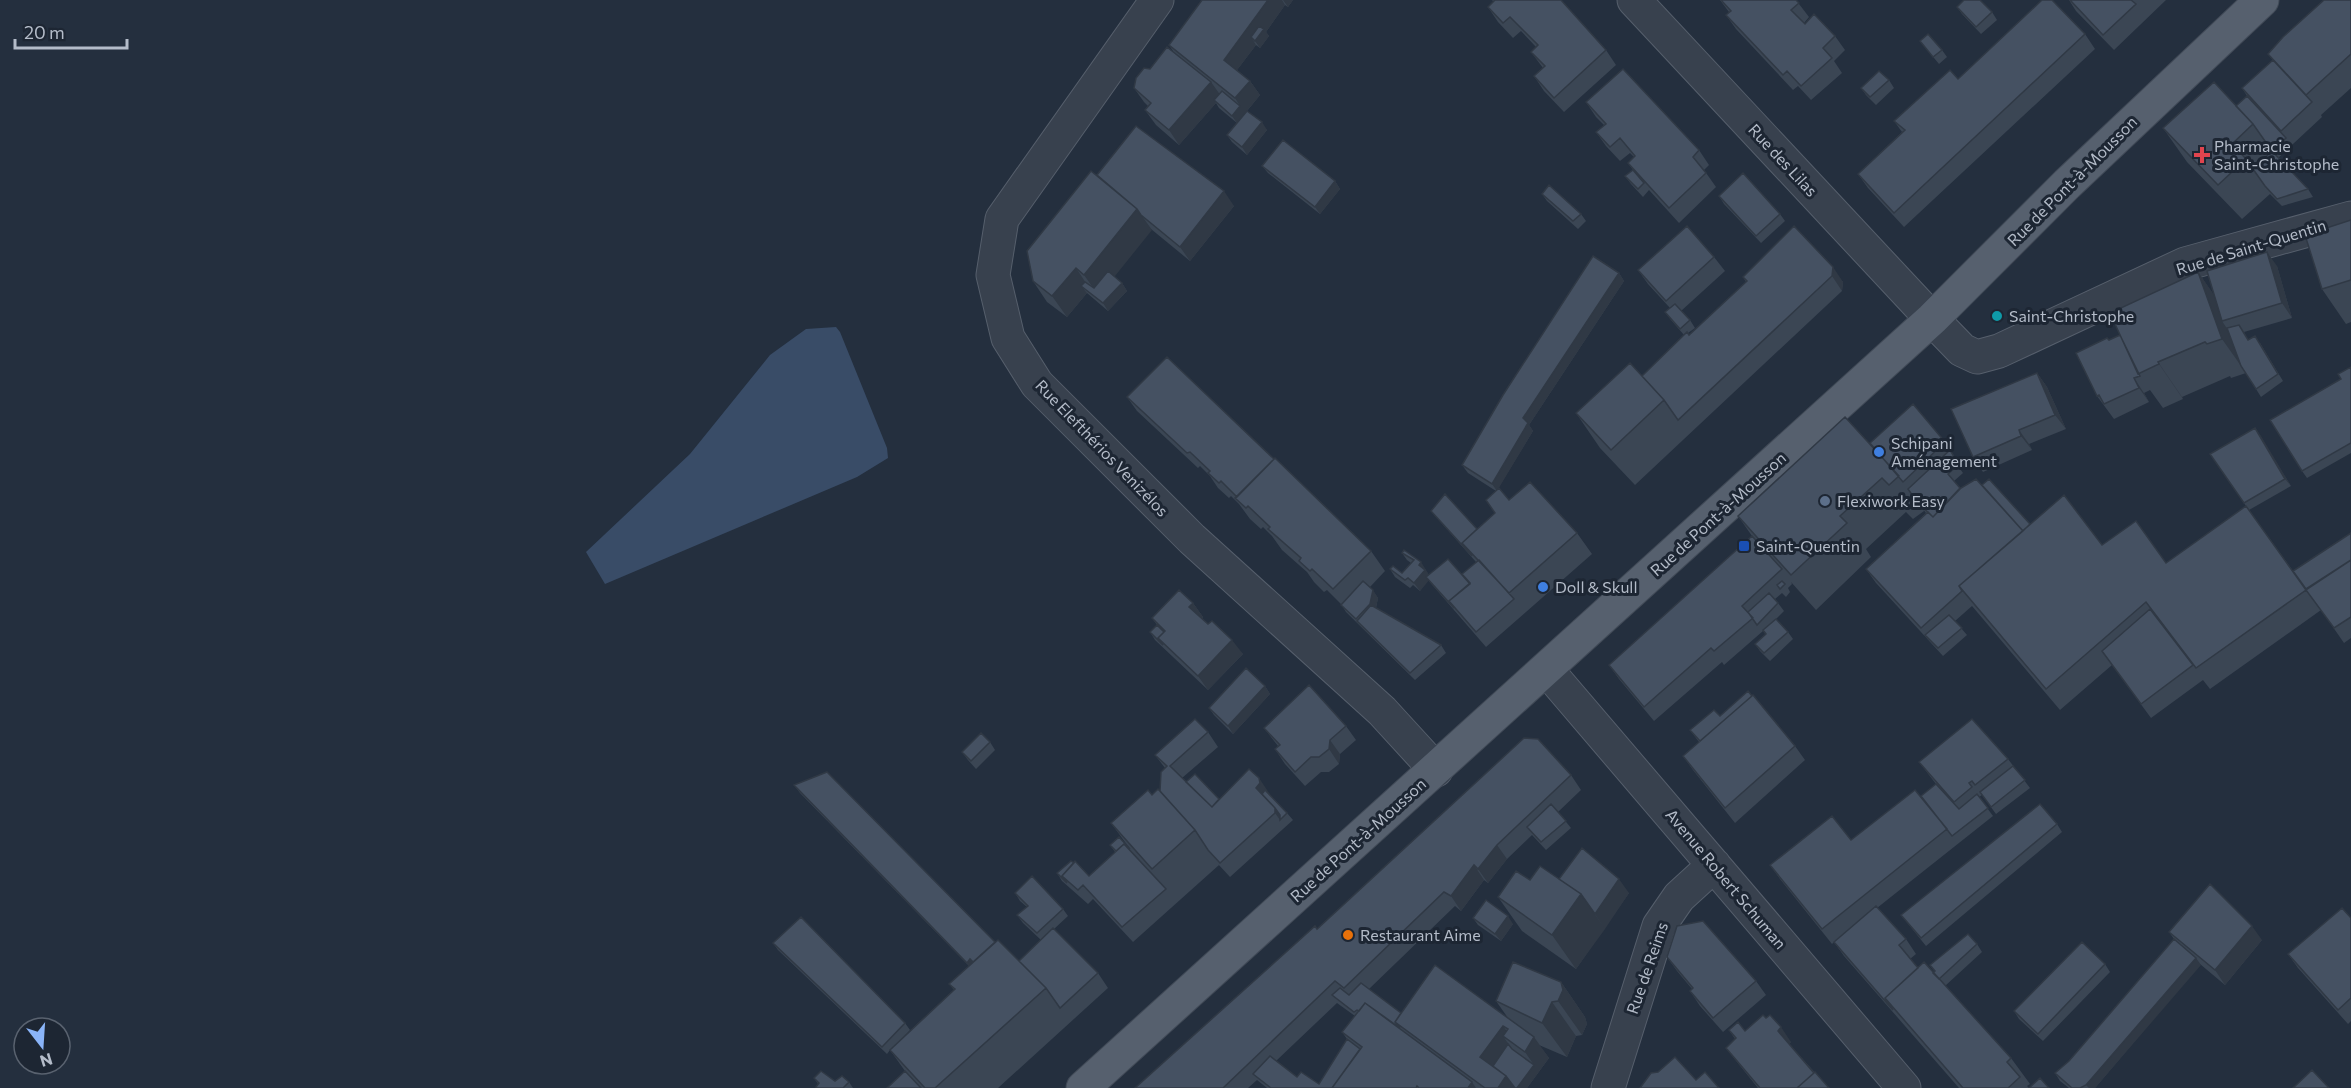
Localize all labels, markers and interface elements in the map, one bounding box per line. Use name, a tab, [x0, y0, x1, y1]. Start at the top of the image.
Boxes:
scale bar	[15, 12, 128, 50]
text: 20 m	[24, 21, 65, 43]
street label: Rue de Pont-à-Mousson	[2003, 112, 2140, 249]
street label: Rue des Lilas	[1745, 120, 1822, 200]
place label: Pharmacie Saint-Christophe	[2214, 136, 2339, 173]
marker: Pharmacie Saint-Christophe	[2195, 148, 2209, 162]
street label: Rue de Saint-Quentin	[2174, 215, 2328, 278]
place label: Saint-Christophe	[2009, 306, 2134, 325]
marker: Saint-Christophe	[1990, 309, 2004, 323]
street label: Rue Elefthérios Venizélos	[1032, 375, 1173, 520]
place label: Schipani Aménagement	[1891, 433, 1997, 470]
marker: Schipani Aménagement	[1872, 445, 1886, 459]
street label: Rue de Pont-à-Mousson	[1646, 448, 1789, 579]
place label: Flexiwork Easy	[1837, 491, 1945, 510]
marker: Flexiwork Easy	[1818, 494, 1832, 508]
place label: Saint-Quentin	[1756, 536, 1860, 555]
marker: Saint-Quentin	[1737, 539, 1751, 553]
place label: Doll & Skull	[1555, 577, 1637, 596]
marker: Doll & Skull	[1536, 580, 1550, 594]
street label: Rue de Pont-à-Mousson	[1286, 774, 1429, 905]
street label: Avenue Robert Schuman	[1662, 805, 1791, 953]
street label: Rue de Reims	[1622, 919, 1671, 1016]
place label: Restaurant Aime	[1360, 925, 1481, 944]
marker: Restaurant Aime	[1341, 928, 1355, 942]
north arrow	[12, 1016, 72, 1076]
text: N	[38, 1050, 55, 1072]

